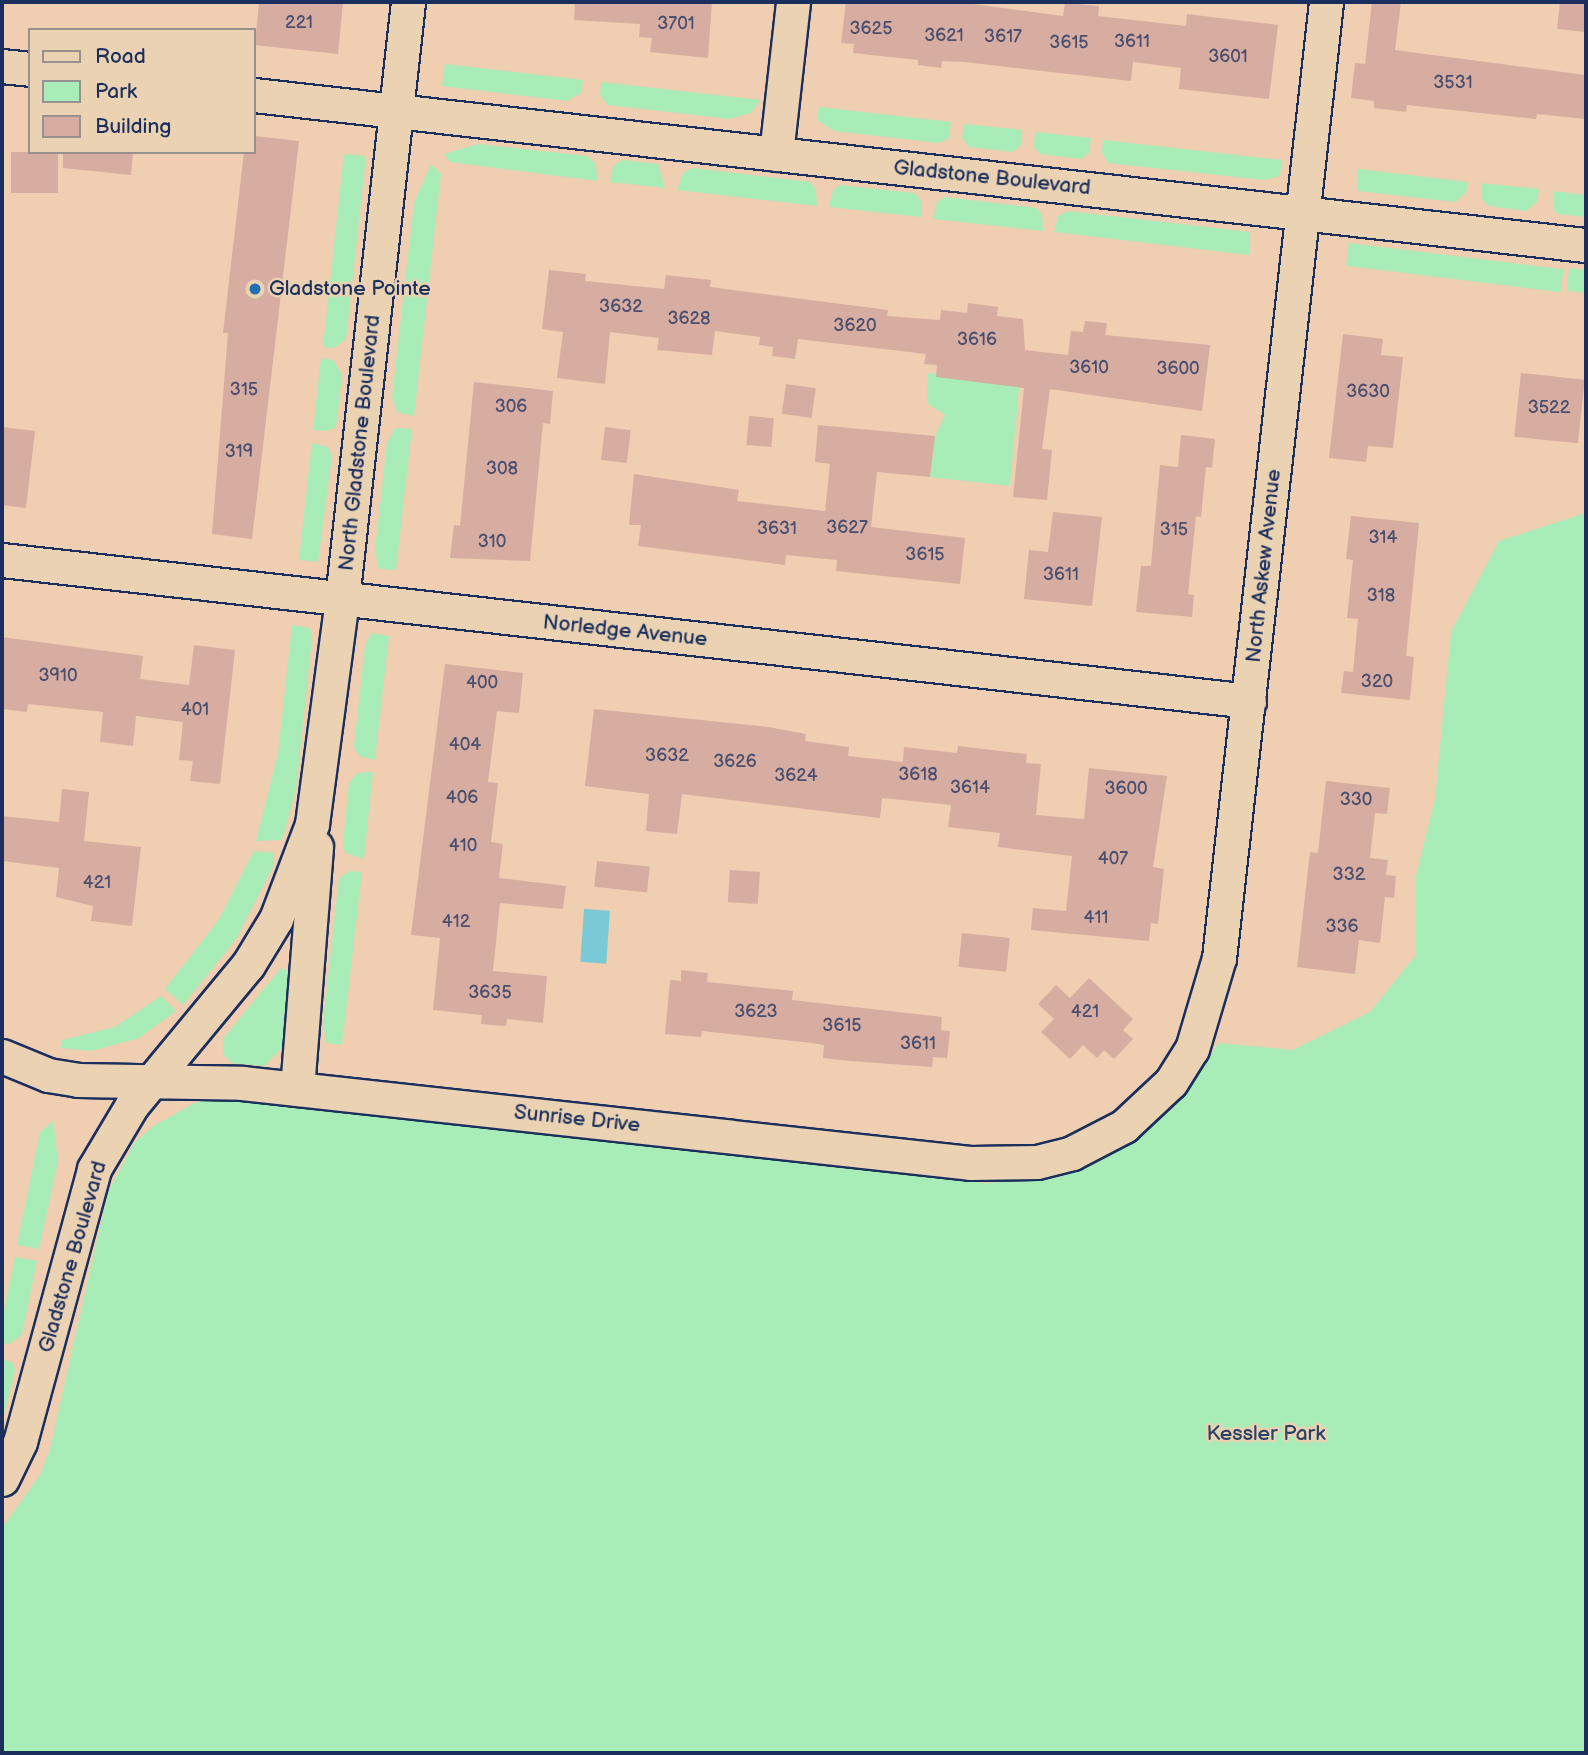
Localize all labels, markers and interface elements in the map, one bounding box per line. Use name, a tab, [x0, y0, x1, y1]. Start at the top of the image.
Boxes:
house number: 221	[285, 12, 313, 34]
house number: 3701	[657, 13, 695, 35]
house number: 3625	[849, 18, 893, 40]
house number: 3621	[924, 25, 964, 47]
house number: 3617	[984, 26, 1022, 48]
legend	[28, 28, 256, 154]
house number: 3611	[1114, 31, 1150, 53]
house number: 3615	[1049, 32, 1089, 54]
text: Road	[95, 44, 146, 69]
house number: 3601	[1208, 46, 1248, 68]
house number: 3531	[1433, 72, 1473, 94]
text: Park	[95, 79, 137, 104]
text: Building	[95, 114, 171, 139]
street label: Gladstone Boulevard	[892, 155, 1092, 201]
place label: Gladstone Pointe	[269, 276, 431, 302]
marker: Gladstone Pointe	[247, 281, 263, 297]
house number: 3632	[599, 296, 643, 318]
house number: 3628	[667, 308, 711, 330]
street label: North Gladstone Boulevard	[334, 314, 386, 572]
house number: 3620	[833, 315, 877, 337]
house number: 3616	[957, 329, 997, 351]
house number: 3610	[1069, 357, 1109, 379]
house number: 3600	[1156, 358, 1200, 380]
house number: 315	[230, 379, 258, 401]
house number: 3630	[1346, 381, 1390, 403]
house number: 306	[495, 396, 527, 418]
house number: 3522	[1528, 397, 1570, 419]
house number: 319	[225, 441, 253, 463]
house number: 308	[486, 458, 518, 480]
street label: North Askew Avenue	[1241, 468, 1287, 664]
house number: 3627	[826, 517, 868, 539]
house number: 3631	[757, 518, 797, 540]
house number: 315	[1160, 519, 1188, 541]
house number: 314	[1368, 527, 1398, 549]
house number: 310	[478, 531, 506, 553]
house number: 3615	[905, 544, 945, 566]
house number: 3611	[1043, 564, 1079, 586]
house number: 318	[1367, 585, 1395, 607]
street label: Norledge Avenue	[542, 610, 708, 652]
house number: 3910	[38, 665, 78, 687]
house number: 320	[1361, 671, 1393, 693]
house number: 400	[466, 672, 498, 694]
house number: 401	[181, 699, 209, 721]
house number: 404	[449, 734, 481, 756]
house number: 3632	[645, 745, 689, 767]
house number: 3626	[713, 751, 757, 773]
house number: 3618	[898, 764, 938, 786]
house number: 3624	[774, 765, 818, 787]
house number: 3614	[950, 777, 990, 799]
house number: 3600	[1104, 778, 1148, 800]
house number: 406	[446, 787, 478, 809]
house number: 330	[1340, 789, 1372, 811]
house number: 410	[449, 835, 477, 857]
house number: 407	[1098, 848, 1128, 870]
house number: 332	[1333, 864, 1365, 886]
house number: 421	[83, 872, 111, 894]
house number: 411	[1084, 907, 1108, 929]
house number: 412	[442, 911, 470, 933]
house number: 336	[1325, 916, 1359, 938]
house number: 3635	[468, 982, 512, 1004]
house number: 3623	[734, 1001, 778, 1023]
house number: 421	[1071, 1001, 1099, 1023]
house number: 3615	[822, 1015, 862, 1037]
house number: 3611	[900, 1033, 936, 1055]
street label: Sunrise Drive	[513, 1100, 641, 1138]
street label: Gladstone Boulevard	[34, 1158, 112, 1356]
park label: Kessler Park	[1207, 1421, 1325, 1447]

